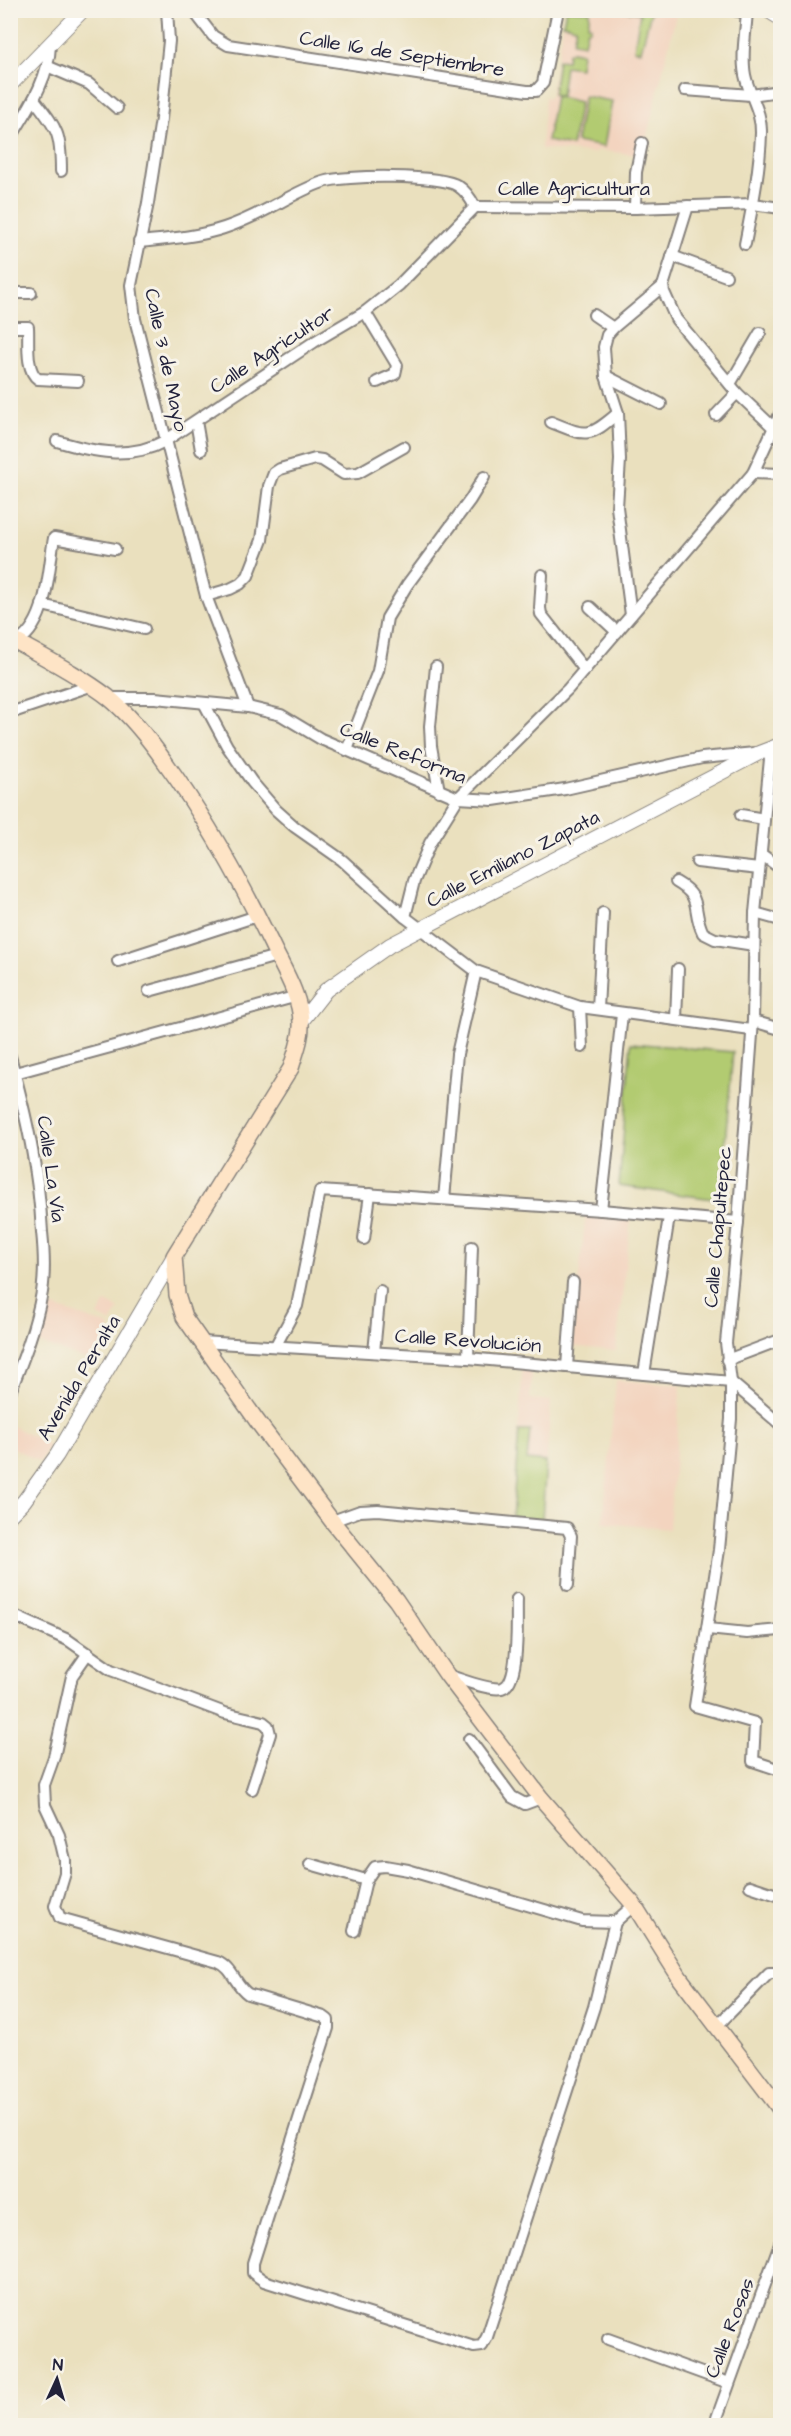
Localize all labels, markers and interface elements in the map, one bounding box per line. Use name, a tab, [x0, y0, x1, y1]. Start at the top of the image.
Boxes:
street label: Calle 16 de Septiembre	[298, 24, 507, 84]
street label: Calle Agricultura	[498, 175, 650, 204]
street label: Calle 3 de Mayo	[136, 286, 195, 434]
street label: Calle Agricultor	[204, 299, 340, 402]
street label: Calle Reforma	[335, 715, 471, 791]
street label: Calle Emiliano Zapata	[422, 803, 604, 915]
street label: Calle La Vía	[30, 1114, 72, 1224]
street label: Calle Chapultepec	[697, 1145, 739, 1309]
street label: Avenida Peralta	[31, 1310, 127, 1446]
street label: Calle Revolución	[394, 1322, 542, 1360]
street label: Calle Rosas	[698, 2274, 762, 2382]
north arrow	[27, 2349, 87, 2409]
text: N	[52, 2354, 64, 2376]

